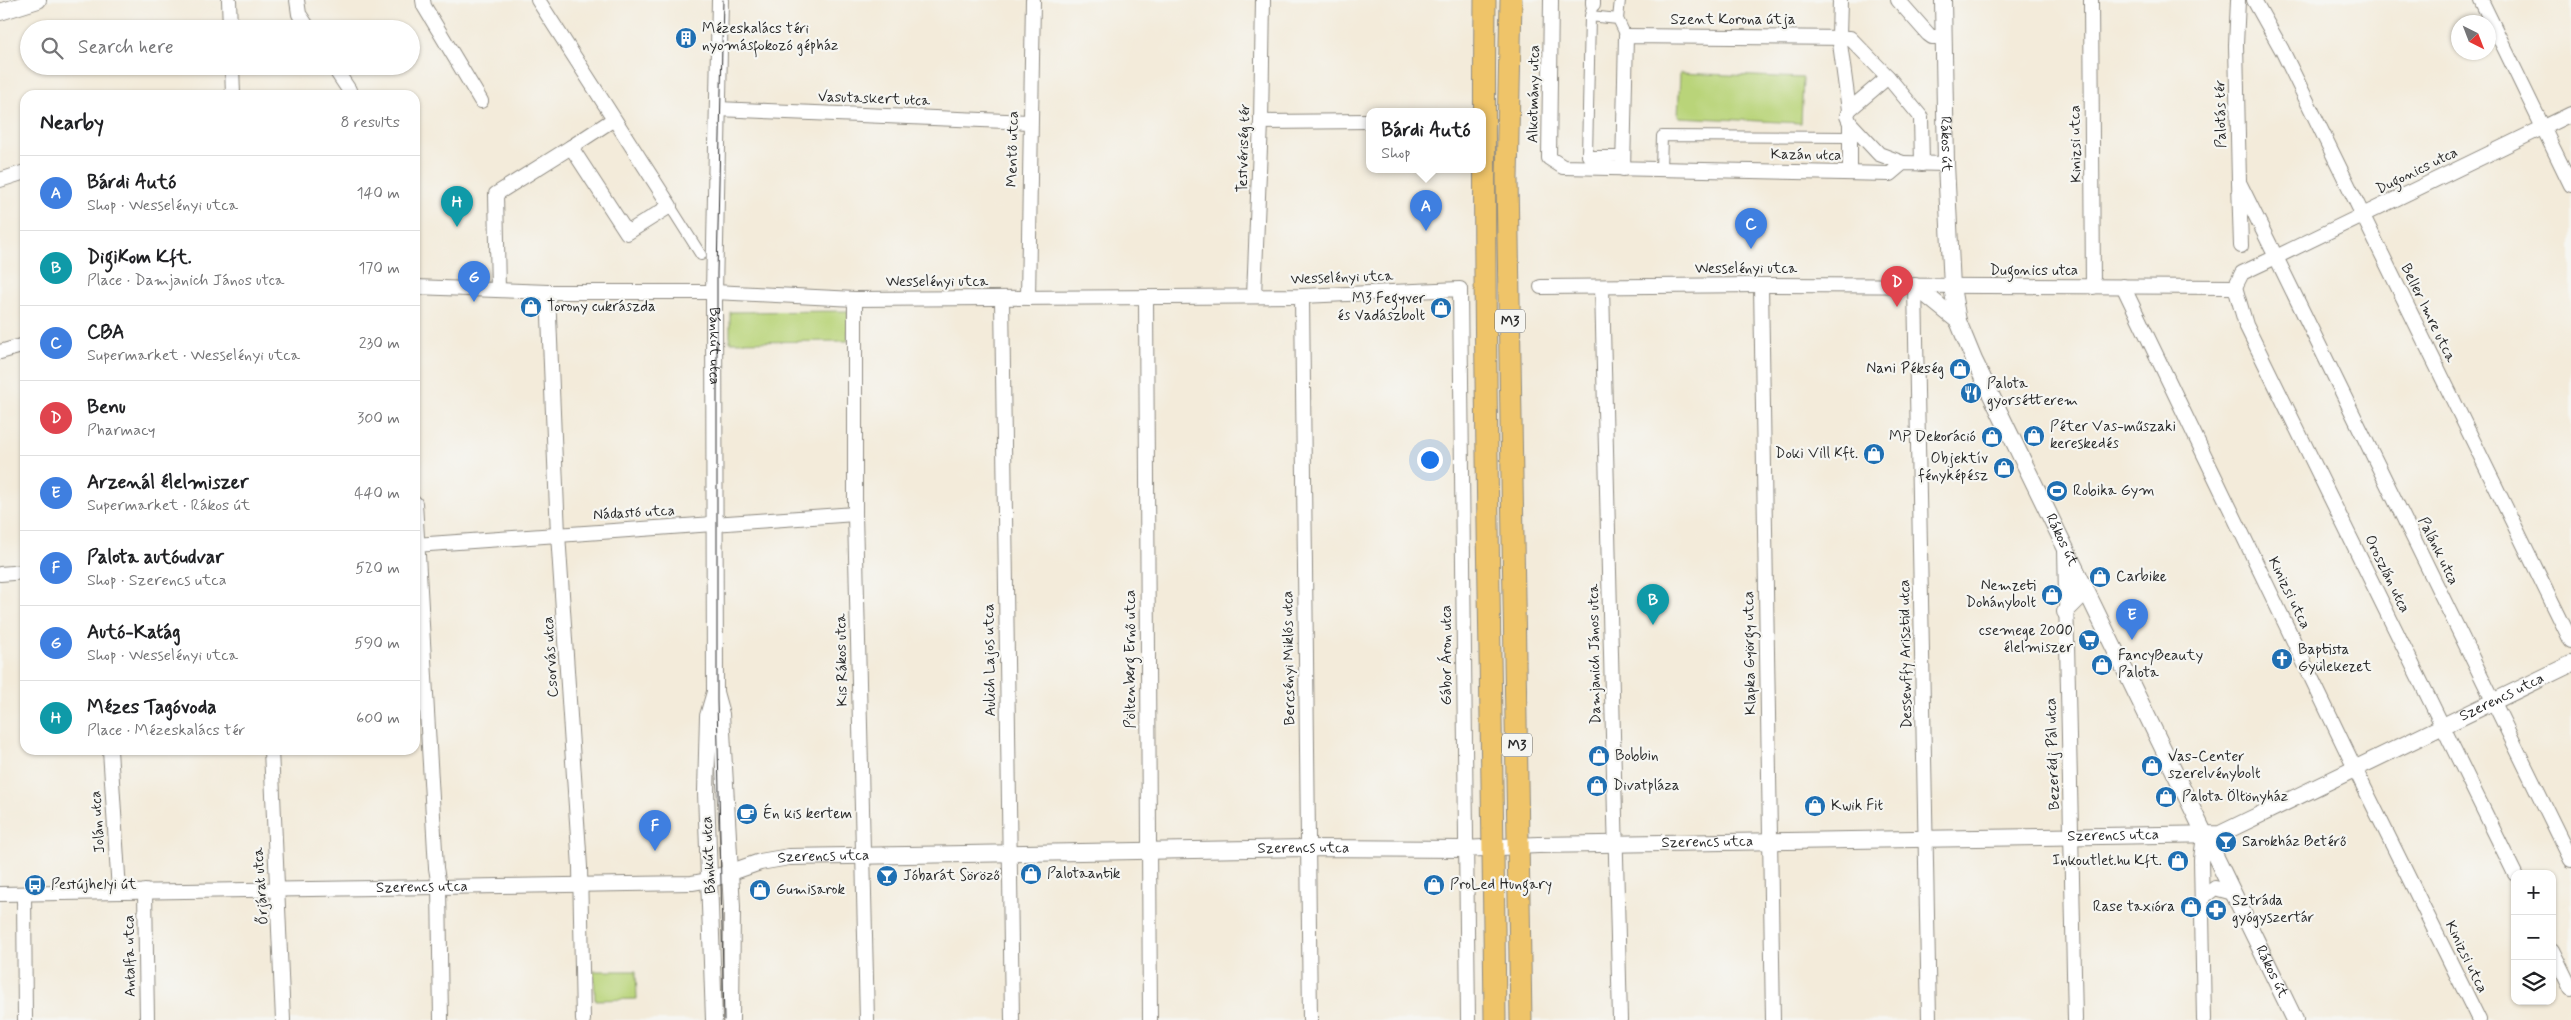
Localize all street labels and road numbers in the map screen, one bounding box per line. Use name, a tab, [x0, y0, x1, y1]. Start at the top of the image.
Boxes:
street label: Szent Korona útja	[1671, 10, 1796, 30]
street label: Alkotmány utca	[1523, 45, 1545, 143]
street label: Palotás tér	[2210, 80, 2232, 148]
street label: Vasutaskert utca	[817, 87, 931, 111]
street label: Testvériség tér	[1232, 103, 1256, 193]
street label: Kinizsi utca	[2065, 105, 2087, 183]
street label: Mentő utca	[1002, 111, 1024, 187]
street label: Rákos út	[1935, 116, 1956, 173]
street label: Dugonics utca	[2373, 143, 2462, 200]
street label: Kazán utca	[1770, 144, 1842, 166]
street label: Wesselényi utca	[1695, 259, 1798, 279]
street label: Beller Imre utca	[2395, 260, 2461, 367]
street label: Dugonics utca	[1990, 261, 2078, 282]
street label: Wesselényi utca	[1290, 266, 1395, 290]
street label: Wesselényi utca	[886, 272, 989, 292]
street label: Bánkút utca	[704, 307, 724, 385]
road number: M3	[1495, 310, 1525, 332]
street label: Nádastó utca	[593, 501, 675, 525]
street label: Rákos út	[2040, 511, 2083, 570]
street label: Palánk utca	[2413, 514, 2463, 588]
street label: Oroszlán utca	[2360, 532, 2414, 616]
street label: Kinizsi utca	[2263, 554, 2315, 632]
street label: Dessewffy Arisztid utca	[1895, 579, 1917, 729]
street label: Damjanich János utca	[1584, 583, 1606, 724]
street label: Pöltenberg Ernő utca	[1121, 590, 1142, 728]
street label: Bercsényi Miklós utca	[1278, 591, 1300, 725]
street label: Klapka György utca	[1739, 591, 1762, 715]
street label: Aulich Lajos utca	[979, 603, 1001, 717]
street label: Gábor Áron utca	[1436, 605, 1457, 705]
street label: Kis Rákos utca	[831, 612, 853, 707]
street label: Csorvás utca	[538, 616, 564, 698]
street label: Szerencs utca	[2456, 668, 2548, 726]
street label: Bezerédj Pál utca	[2041, 697, 2065, 811]
road number: M3	[1502, 734, 1532, 756]
street label: Jolán utca	[86, 790, 110, 854]
street label: Bánkút utca	[697, 816, 721, 894]
street label: Szerencs utca	[2067, 825, 2159, 846]
street label: Szerencs utca	[1661, 832, 1753, 853]
street label: Szerencs utca	[1257, 838, 1349, 859]
street label: Őrjárat utca	[247, 846, 274, 926]
street label: Szerencs utca	[776, 846, 870, 869]
street label: Szerencs utca	[376, 877, 468, 898]
street label: Antalfa utca	[119, 915, 141, 997]
street label: Kinizsi utca	[2440, 918, 2492, 996]
street label: Rákos út	[2250, 942, 2293, 1001]

